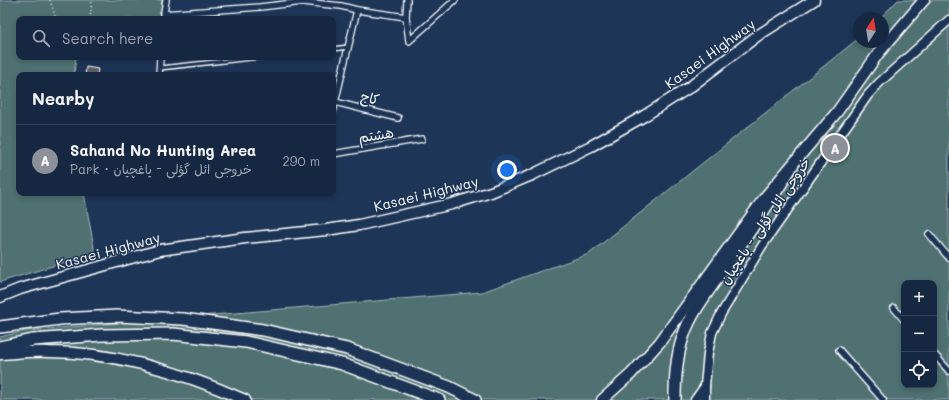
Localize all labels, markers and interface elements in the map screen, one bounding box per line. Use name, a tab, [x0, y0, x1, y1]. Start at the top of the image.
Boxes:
north arrow	[853, 12, 889, 48]
street label: Kasaei Highway	[661, 14, 759, 93]
search box	[16, 16, 336, 60]
icon: search	[30, 27, 52, 49]
text: Search here	[62, 28, 153, 48]
street label: کاج	[359, 86, 381, 110]
text: Nearby	[32, 87, 94, 109]
street label: هشتم	[357, 122, 395, 149]
pin: A	[822, 133, 848, 163]
text: Sahand No Hunting Area	[70, 140, 256, 160]
text: A	[40, 152, 50, 169]
text: 290 m	[283, 152, 320, 169]
street label: خروجی ائل گؤلی - یاغچیان	[715, 154, 815, 288]
text: Park · خروجی ائل گؤلی - یاغچیان	[70, 160, 252, 177]
your location	[497, 160, 517, 180]
street label: Kasaei Highway	[371, 171, 480, 216]
street label: Kasaei Highway	[54, 227, 162, 274]
map controls	[901, 280, 937, 388]
button: +	[901, 280, 937, 316]
button: −	[901, 316, 937, 352]
button: locate	[901, 352, 937, 388]

